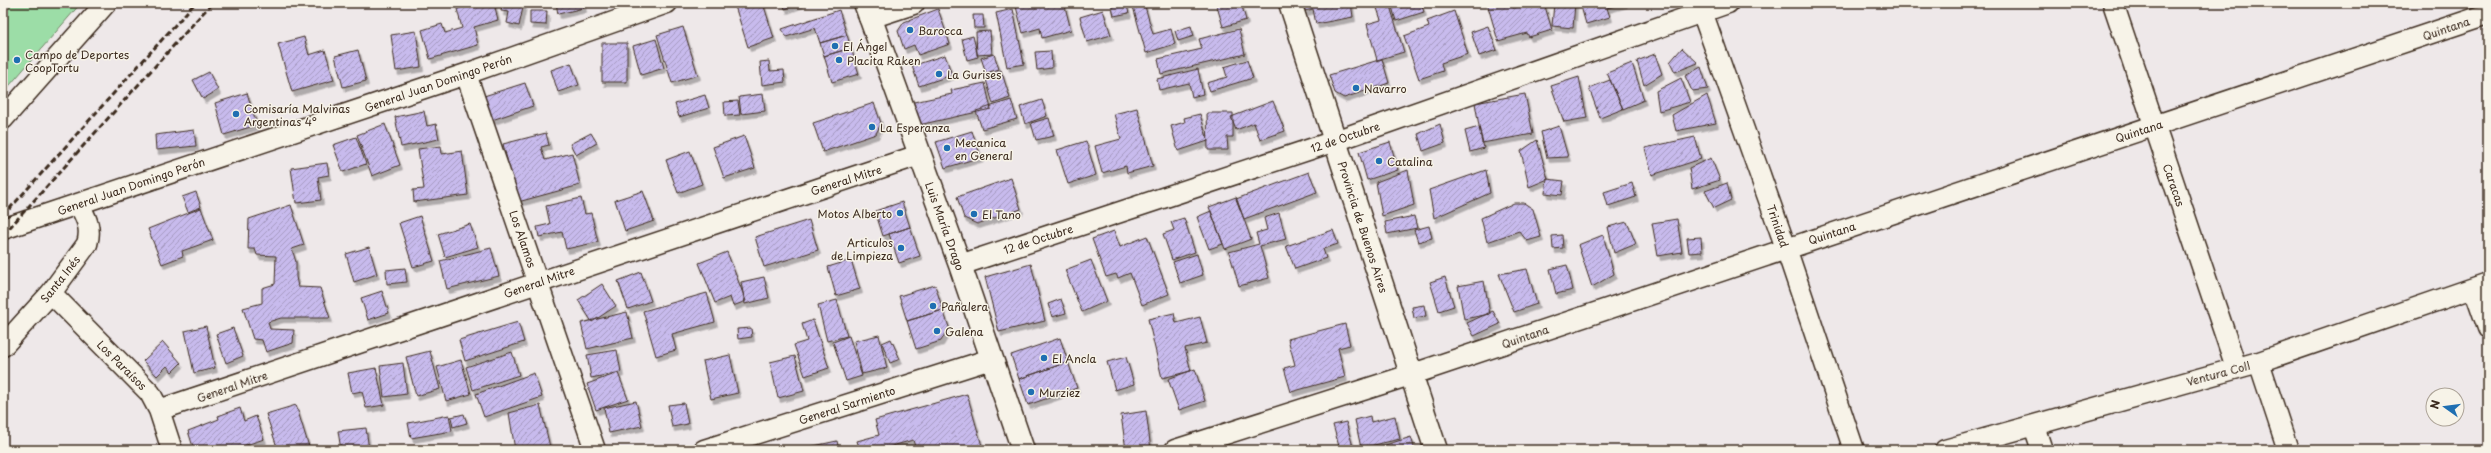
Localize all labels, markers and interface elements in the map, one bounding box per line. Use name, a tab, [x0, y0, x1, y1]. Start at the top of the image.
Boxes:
street label: Quintana	[2420, 12, 2472, 44]
place label: Barocca	[918, 22, 963, 39]
marker: Barocca	[905, 25, 915, 35]
place label: El Ángel	[843, 38, 887, 55]
marker: El Ángel	[830, 41, 840, 51]
place label: Campo de Deportes CoopTortu	[25, 46, 129, 76]
street label: General Juan Domingo Perón	[362, 50, 514, 116]
place label: Placita Raken	[847, 52, 921, 69]
marker: Campo de Deportes CoopTortu	[12, 55, 22, 65]
marker: Placita Raken	[834, 55, 844, 65]
place label: La Gurises	[947, 66, 1001, 83]
marker: La Gurises	[934, 69, 944, 79]
place label: Navarro	[1364, 80, 1407, 97]
marker: Navarro	[1351, 83, 1361, 93]
place label: Comisaría Malvinas Argentinas 4°	[244, 100, 350, 130]
marker: Comisaría Malvinas Argentinas 4°	[231, 109, 241, 119]
street label: Quintana	[2113, 115, 2165, 147]
street label: 12 de Octubre	[1308, 117, 1382, 157]
place label: La Esperanza	[880, 119, 950, 136]
marker: La Esperanza	[867, 122, 877, 132]
place label: Mecanica en General	[955, 134, 1013, 164]
marker: Mecanica en General	[942, 143, 952, 153]
street label: General Juan Domingo Perón	[55, 153, 207, 219]
place label: Catalina	[1387, 153, 1433, 170]
marker: Catalina	[1374, 156, 1384, 166]
street label: Provincia de Buenos Aires	[1334, 159, 1392, 295]
street label: General Mitre	[808, 160, 884, 200]
street label: Caracas	[2159, 161, 2189, 209]
street label: Luis María Drago	[921, 179, 969, 273]
street label: Trinidad	[1763, 202, 1793, 250]
place label: Motos Alberto	[818, 205, 892, 222]
place label: El Tano	[982, 206, 1021, 223]
street label: Los Alamos	[505, 208, 541, 270]
marker: Motos Alberto	[895, 208, 905, 218]
marker: El Tano	[969, 209, 979, 219]
street label: Quintana	[1806, 217, 1858, 249]
street label: 12 de Octubre	[1001, 220, 1075, 258]
place label: Articulos de Limpieza	[831, 234, 893, 264]
marker: Articulos de Limpieza	[896, 243, 906, 253]
street label: Santa Inés	[36, 252, 84, 306]
street label: General Mitre	[501, 262, 577, 302]
place label: Pañalera	[941, 298, 988, 315]
marker: Pañalera	[928, 301, 938, 311]
street label: Quintana	[1499, 320, 1551, 352]
place label: Galena	[945, 323, 984, 340]
marker: Galena	[932, 326, 942, 336]
street label: Los Paraísos	[93, 336, 151, 394]
place label: El Ancla	[1052, 350, 1096, 367]
marker: El Ancla	[1039, 353, 1049, 363]
street label: Ventura Coll	[2184, 356, 2252, 390]
street label: General Mitre	[194, 366, 270, 406]
street label: General Sarmiento	[797, 381, 897, 429]
place label: Murziez	[1039, 384, 1080, 401]
marker: Murziez	[1026, 387, 1036, 397]
north arrow	[2425, 387, 2465, 427]
text: N	[2426, 398, 2444, 411]

